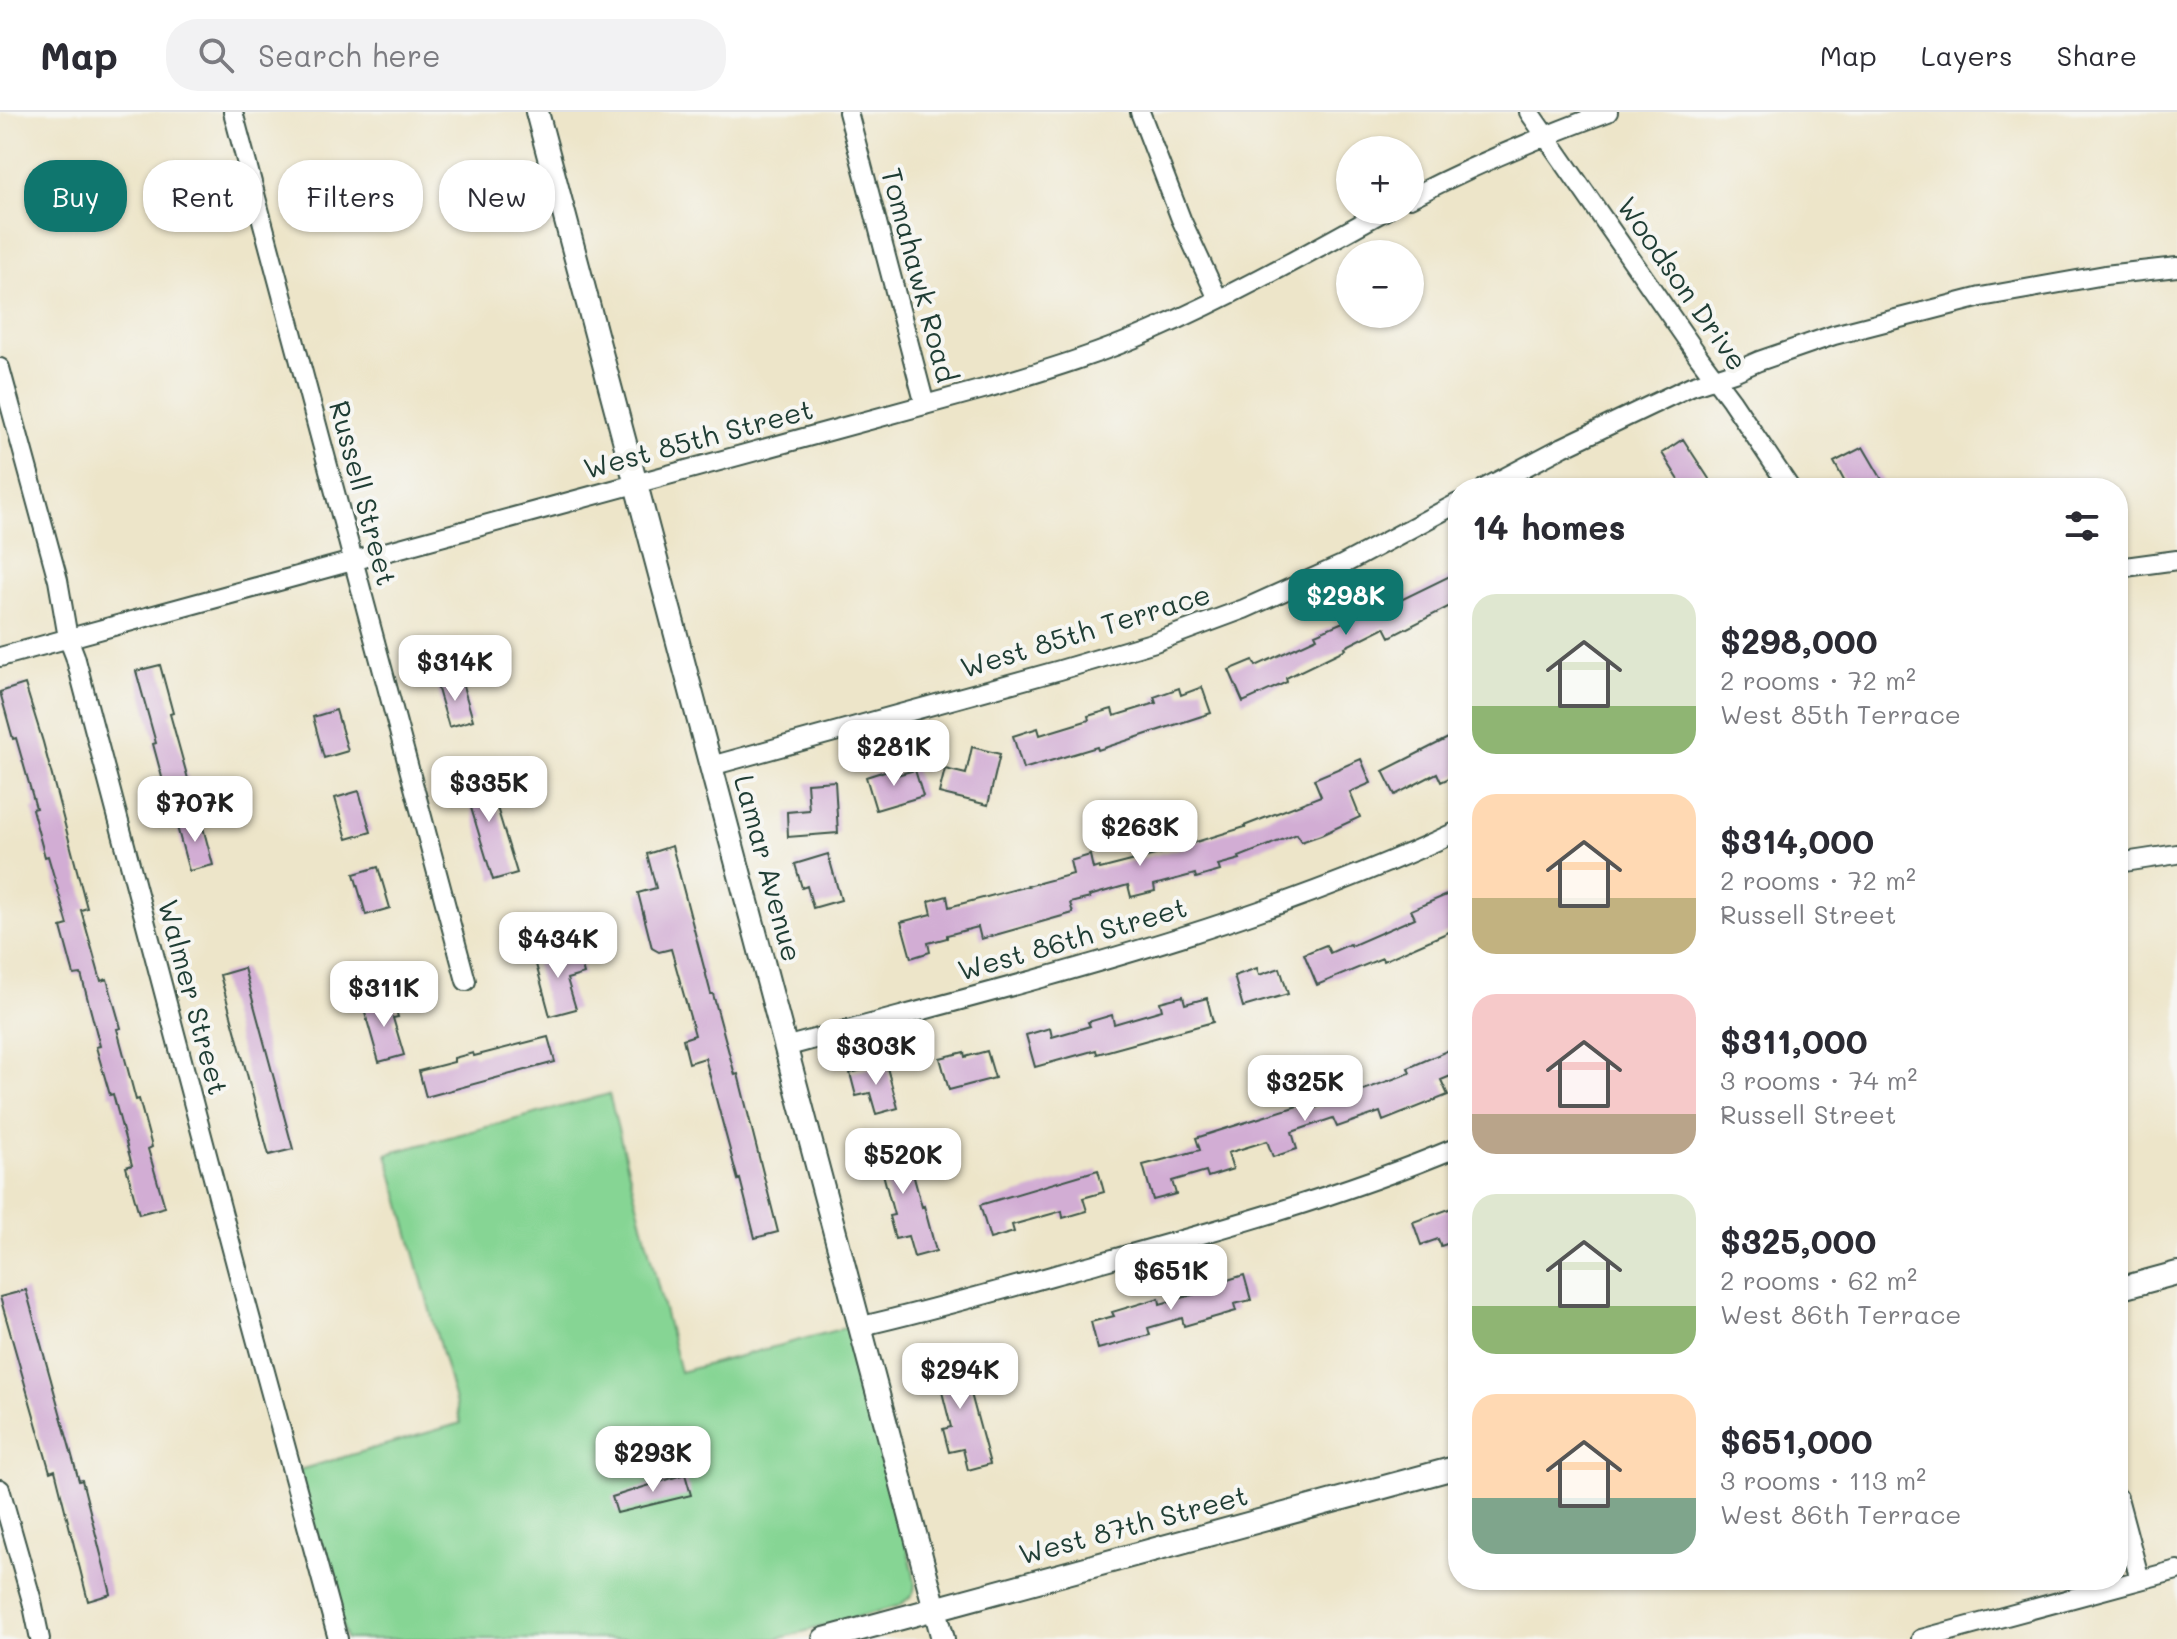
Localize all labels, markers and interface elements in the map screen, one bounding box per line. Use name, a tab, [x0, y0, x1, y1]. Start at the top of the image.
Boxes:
search box	[166, 19, 726, 91]
text: Map	[40, 30, 118, 80]
icon: search	[194, 33, 238, 77]
text: Search here	[258, 35, 441, 75]
text: Map	[1820, 37, 1877, 73]
text: Layers	[1921, 37, 2013, 73]
text: Share	[2057, 37, 2137, 73]
map controls	[1336, 136, 1424, 328]
button: +	[1336, 136, 1424, 224]
chip: Buy	[24, 160, 127, 232]
chip: Rent	[143, 160, 262, 232]
chip: Filters	[278, 160, 423, 232]
chip: New	[439, 160, 555, 232]
street label: Tomahawk Road	[874, 164, 966, 386]
street label: Woodson Drive	[1610, 189, 1756, 377]
button: −	[1336, 240, 1424, 328]
street label: West 85th Street	[579, 390, 817, 486]
street label: Russell Street	[322, 397, 406, 589]
text: 14 homes	[1472, 504, 1626, 549]
icon: filters	[2060, 504, 2104, 548]
pin: $298K	[1290, 569, 1402, 637]
street label: West 85th Terrace	[956, 575, 1214, 685]
text: $298K	[1306, 578, 1386, 612]
text: $298,000	[1720, 618, 1878, 663]
icon: home	[1536, 626, 1632, 722]
pin: $314K	[399, 635, 511, 703]
text: $314K	[417, 644, 493, 678]
text: 2 rooms · 72 m²	[1720, 663, 1916, 697]
text: West 85th Terrace	[1720, 697, 1961, 731]
pin: $281K	[838, 720, 950, 788]
text: $281K	[856, 729, 932, 763]
pin: $335K	[433, 756, 545, 824]
text: $335K	[449, 765, 529, 799]
street label: Lamar Avenue	[727, 771, 811, 965]
pin: $707K	[139, 776, 251, 844]
text: $707K	[156, 785, 234, 819]
pin: $263K	[1084, 800, 1196, 868]
text: $263K	[1100, 809, 1180, 843]
text: $314,000	[1720, 818, 1874, 863]
icon: home	[1536, 826, 1632, 922]
text: 2 rooms · 72 m²	[1720, 863, 1916, 897]
street label: West 86th Street	[953, 888, 1191, 988]
street label: Walmer Street	[151, 895, 237, 1099]
text: Russell Street	[1720, 897, 1896, 931]
pin: $434K	[502, 912, 614, 980]
text: $434K	[517, 921, 599, 955]
pin: $311K	[328, 961, 440, 1029]
text: $311K	[348, 970, 420, 1004]
text: $311,000	[1720, 1018, 1868, 1063]
pin: $303K	[820, 1019, 932, 1087]
icon: home	[1536, 1026, 1632, 1122]
text: $303K	[835, 1028, 917, 1062]
pin: $325K	[1249, 1055, 1361, 1123]
text: 3 rooms · 74 m²	[1720, 1063, 1917, 1097]
text: $325K	[1266, 1064, 1344, 1098]
text: Russell Street	[1720, 1097, 1896, 1131]
pin: $520K	[847, 1128, 959, 1196]
text: $520K	[863, 1137, 943, 1171]
text: $325,000	[1720, 1218, 1876, 1263]
icon: home	[1536, 1226, 1632, 1322]
pin: $651K	[1115, 1244, 1227, 1312]
text: $651K	[1133, 1253, 1209, 1287]
text: 2 rooms · 62 m²	[1720, 1263, 1917, 1297]
text: West 86th Terrace	[1720, 1297, 1961, 1331]
pin: $294K	[904, 1343, 1016, 1411]
text: $294K	[920, 1352, 1000, 1386]
text: $651,000	[1720, 1418, 1873, 1463]
pin: $293K	[597, 1426, 709, 1494]
icon: home	[1536, 1426, 1632, 1522]
text: $293K	[614, 1435, 692, 1469]
text: 3 rooms · 113 m²	[1720, 1463, 1926, 1497]
street label: West 87th Street	[1015, 1476, 1251, 1572]
text: West 86th Terrace	[1720, 1497, 1961, 1531]

